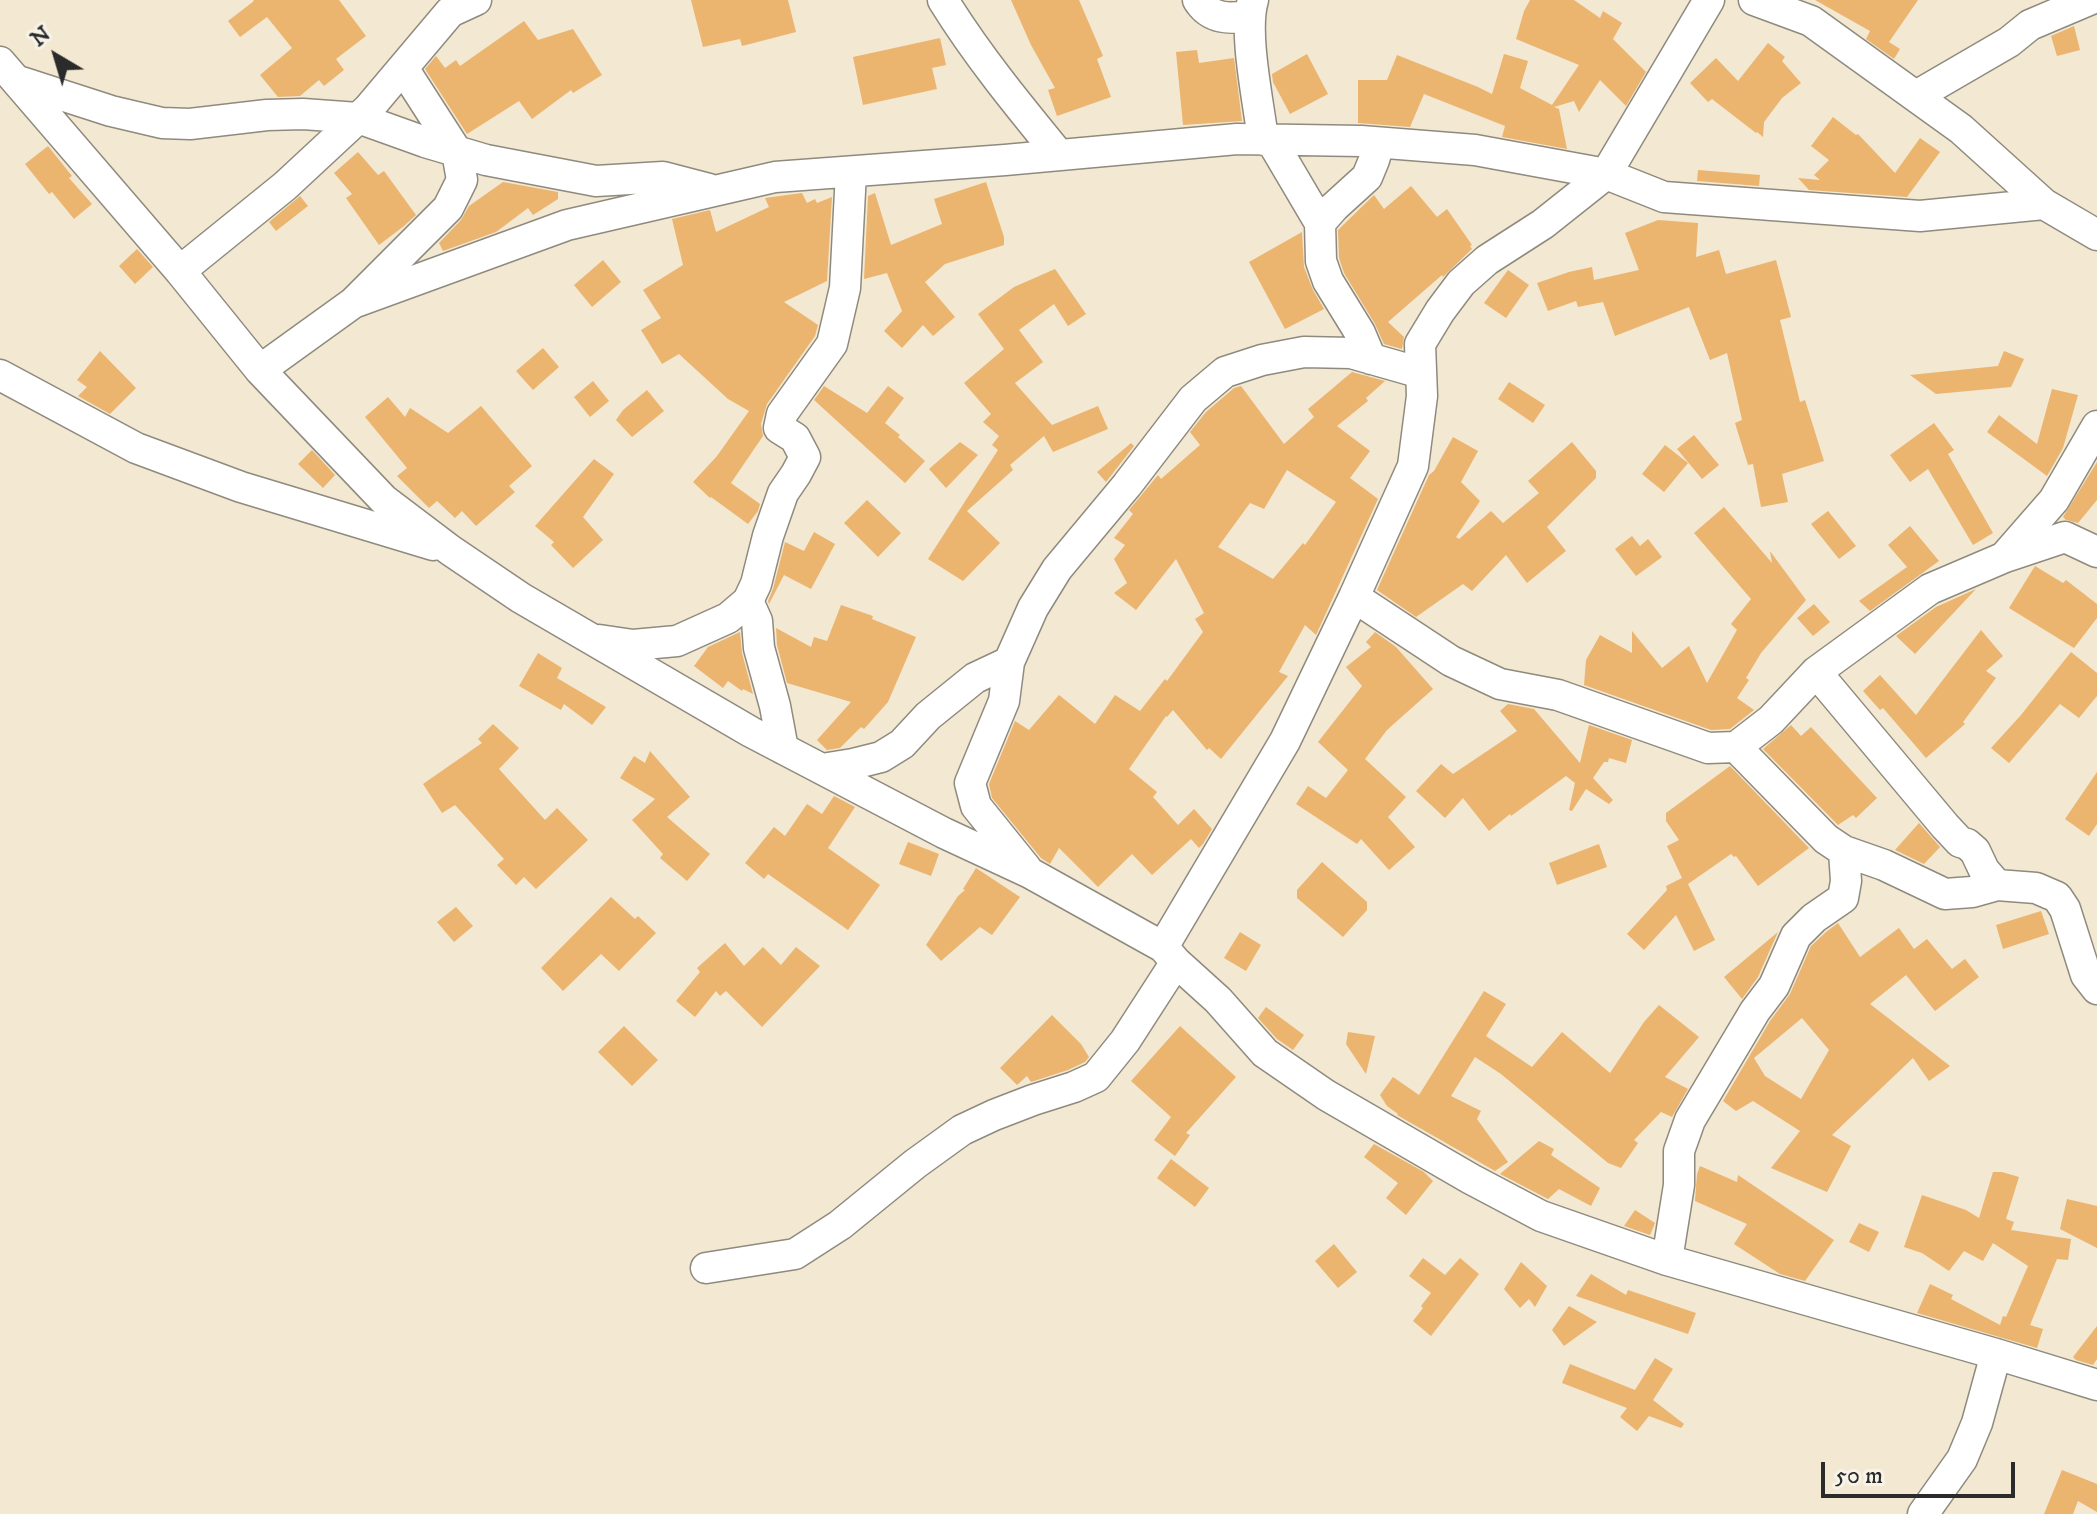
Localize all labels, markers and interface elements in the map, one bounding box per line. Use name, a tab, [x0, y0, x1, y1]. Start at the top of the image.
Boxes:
north arrow	[16, 16, 96, 96]
text: N	[25, 20, 56, 53]
scale bar	[1825, 1446, 2019, 1496]
text: 50 m	[1835, 1461, 1883, 1491]

